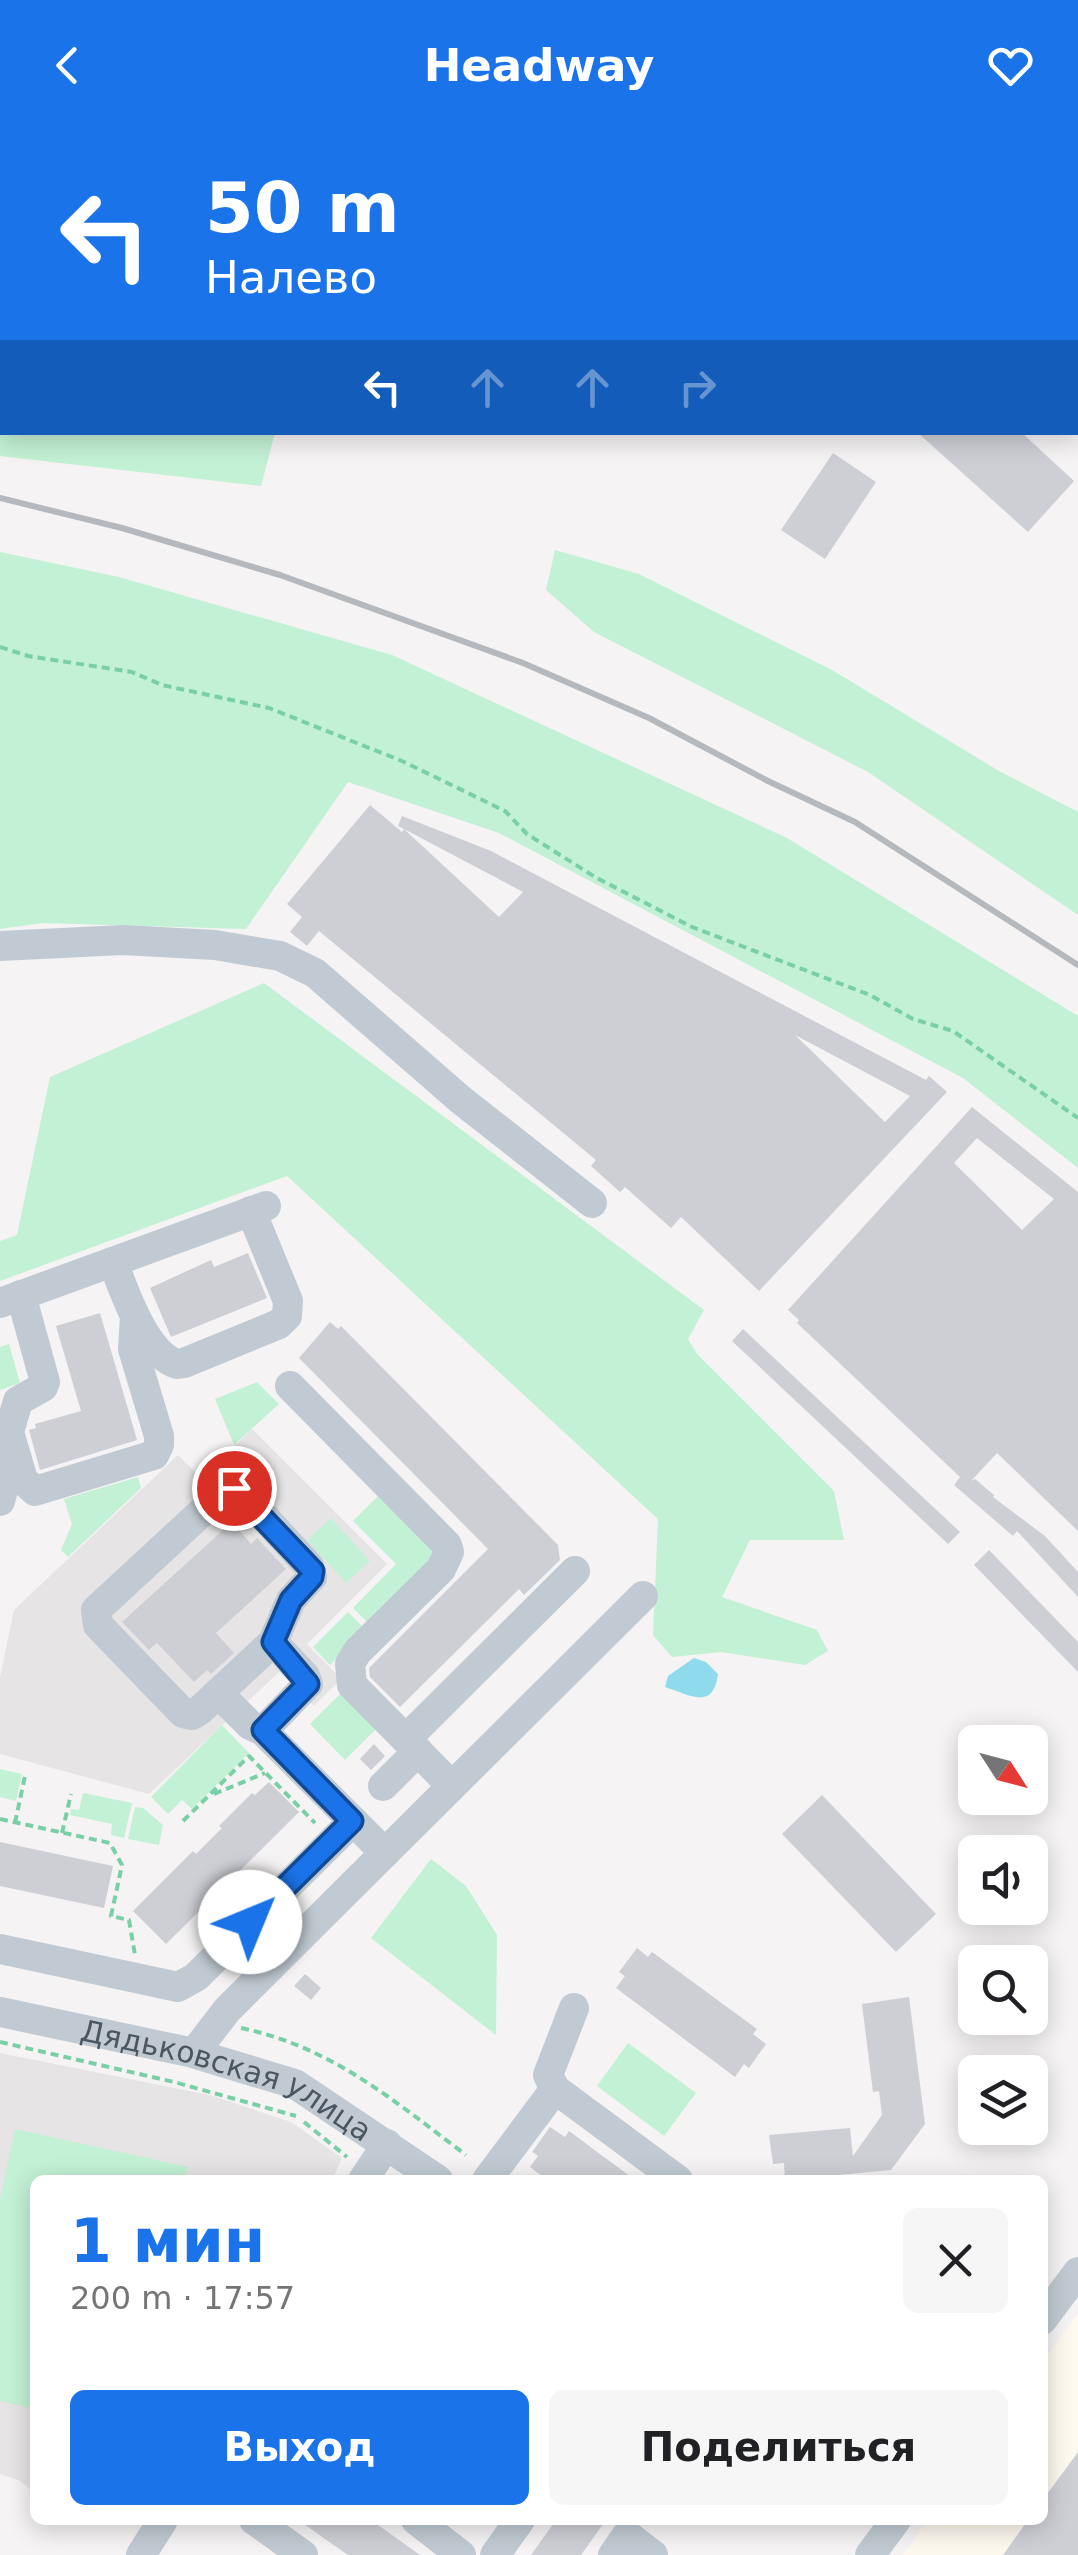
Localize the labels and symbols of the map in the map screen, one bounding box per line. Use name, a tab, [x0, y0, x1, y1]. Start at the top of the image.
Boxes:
pin	[192, 1446, 277, 1531]
north arrow	[958, 1725, 1048, 1815]
position arrow	[198, 1870, 302, 1974]
street label: Дядьковская улица	[78, 2012, 379, 2148]

